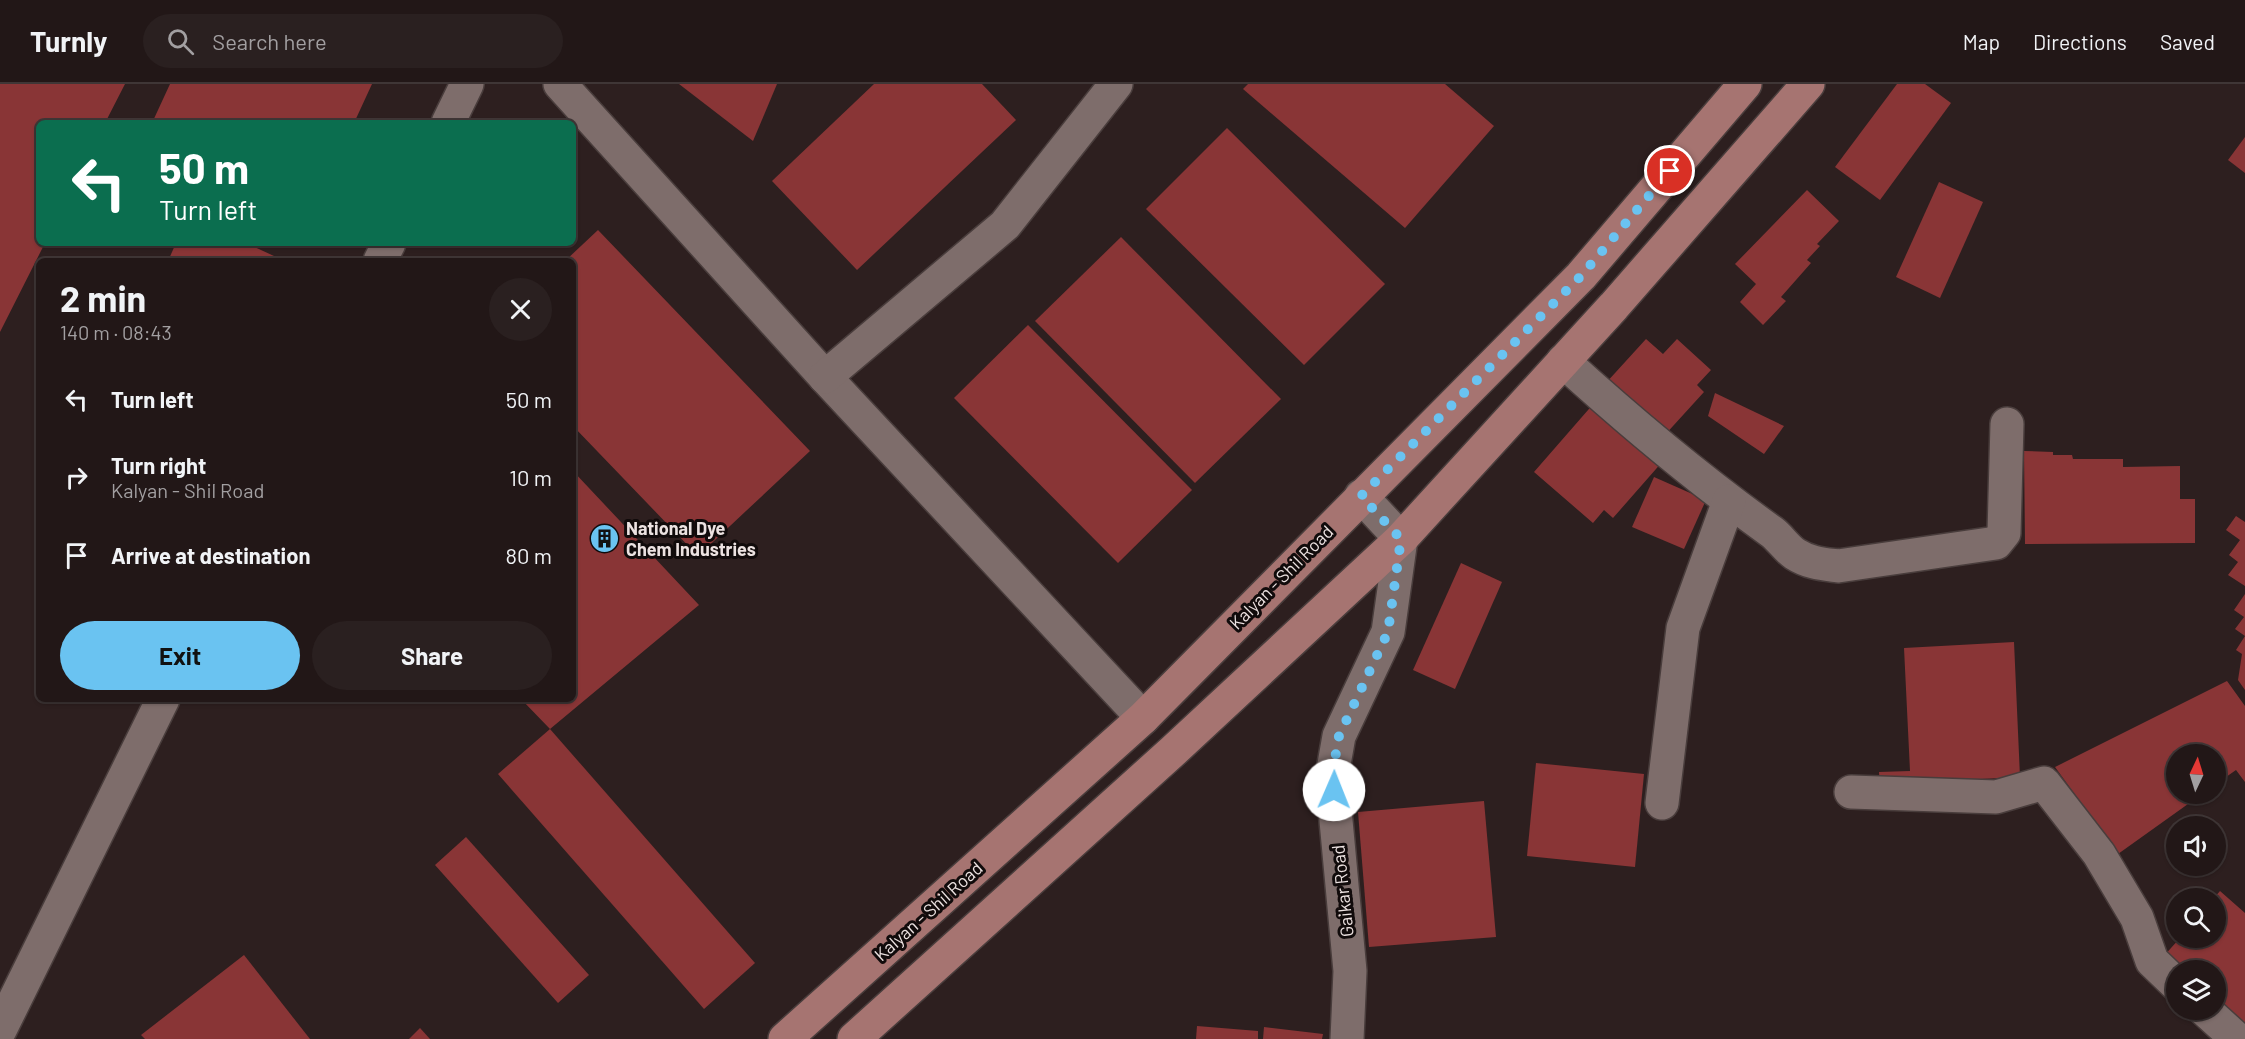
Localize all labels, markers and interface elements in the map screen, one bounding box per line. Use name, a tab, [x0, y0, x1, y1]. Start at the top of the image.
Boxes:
search box	[143, 14, 563, 68]
text: Turnly	[30, 24, 107, 58]
icon: search	[164, 25, 197, 58]
text: Search here	[212, 28, 327, 54]
text: Map	[1963, 29, 2000, 54]
text: Directions	[2033, 29, 2127, 54]
text: Saved	[2160, 29, 2215, 54]
text: 50 m	[159, 142, 249, 192]
icon: left	[60, 144, 138, 222]
pin	[1644, 145, 1695, 196]
icon: arrive	[1653, 154, 1686, 187]
text: Turn left	[159, 193, 257, 225]
text: 2 min	[60, 276, 146, 319]
button: close	[489, 278, 552, 341]
text: 140 m · 08:43	[60, 320, 172, 344]
icon: left	[60, 383, 93, 416]
text: Turn left	[111, 386, 194, 412]
text: 50 m	[506, 386, 552, 412]
text: Turn right	[111, 452, 206, 478]
icon: right	[60, 461, 93, 494]
text: 10 m	[509, 464, 552, 490]
text: Kalyan - Shil Road	[111, 478, 264, 502]
place label: National Dye Chem Industries	[626, 517, 756, 560]
street label: Kalyan - Shil Road	[1224, 520, 1338, 634]
building icon: National Dye Chem Industries	[589, 522, 621, 554]
icon: arrive	[60, 539, 93, 572]
text: Arrive at destination	[111, 542, 310, 568]
text: 80 m	[506, 542, 552, 568]
button: Exit	[60, 621, 300, 690]
button: Share	[312, 621, 552, 690]
north arrow	[2166, 744, 2226, 804]
map controls	[2166, 744, 2226, 1020]
position arrow	[1302, 758, 1366, 822]
button: sound	[2166, 816, 2226, 876]
street label: Gaikar Road	[1326, 844, 1358, 938]
street label: Kalyan - Shil Road	[869, 857, 987, 965]
button: search	[2166, 888, 2226, 948]
button: layers	[2166, 960, 2226, 1020]

